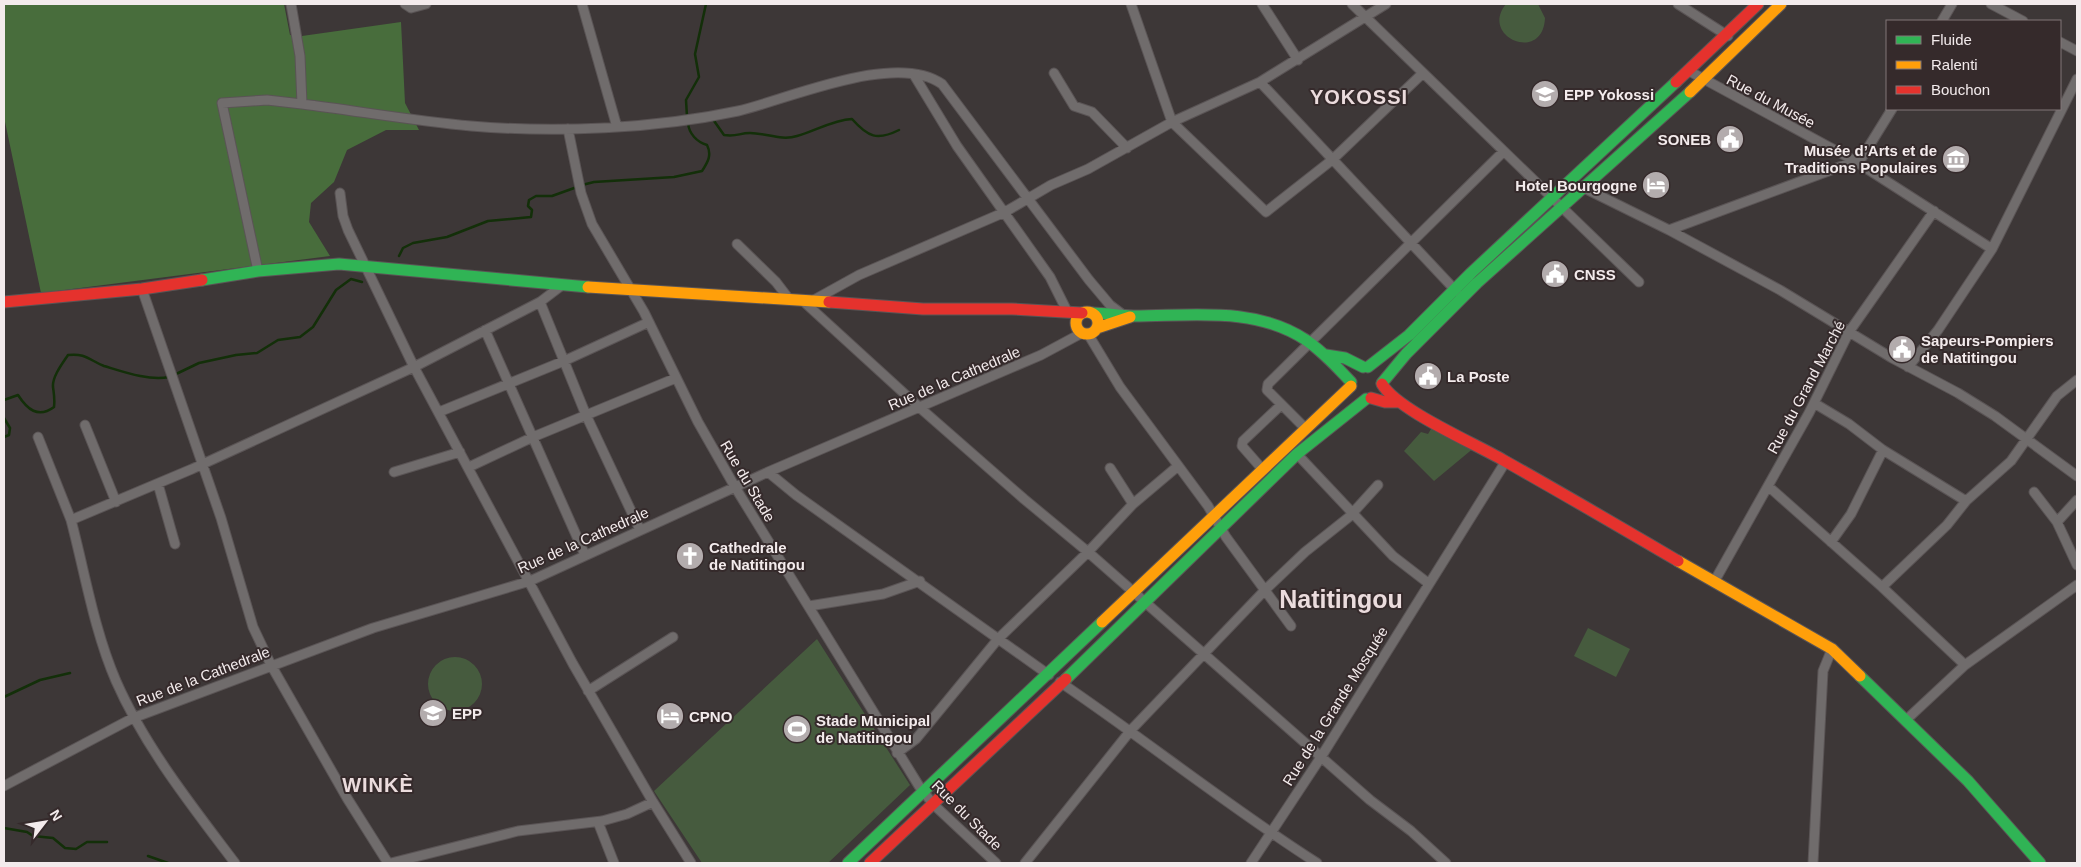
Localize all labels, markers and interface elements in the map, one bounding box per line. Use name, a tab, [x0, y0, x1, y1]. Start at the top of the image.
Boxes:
legend	[1886, 20, 2061, 110]
text: Fluide	[1931, 31, 1972, 48]
text: Ralenti	[1931, 56, 1978, 73]
street label: Rue du Musée	[1724, 71, 1818, 131]
school or university icon: EPP Yokossi	[1530, 79, 1560, 109]
text: Bouchon	[1931, 81, 1990, 98]
district label: YOKOSSI	[1310, 86, 1408, 108]
place label: EPP Yokossi	[1564, 86, 1654, 103]
public building icon: SONEB	[1715, 124, 1745, 154]
place label: SONEB	[1658, 131, 1711, 148]
place label: Musée d’Arts et de Traditions Populaires	[1784, 142, 1937, 176]
museum icon: Musée d’Arts et de Traditions Populaires	[1941, 144, 1971, 174]
hotel icon: Hotel Bourgogne	[1641, 170, 1671, 200]
place label: Hotel Bourgogne	[1515, 177, 1637, 194]
public building icon: CNSS	[1540, 259, 1570, 289]
place label: CNSS	[1574, 266, 1616, 283]
street label: Rue du Grand Marché	[1764, 317, 1848, 457]
place label: Sapeurs-Pompiers de Natitingou	[1921, 332, 2054, 366]
public building icon: Sapeurs-Pompiers de Natitingou	[1887, 334, 1917, 364]
street label: Rue de la Cathedrale	[885, 342, 1023, 414]
public building icon: La Poste	[1413, 361, 1443, 391]
place label: La Poste	[1447, 368, 1510, 385]
street label: Rue du Stade	[717, 437, 779, 525]
street label: Rue de la Cathedrale	[515, 503, 651, 577]
place label: Cathedrale de Natitingou	[709, 539, 805, 573]
church icon: Cathedrale de Natitingou	[675, 541, 705, 571]
district label: Natitingou	[1279, 585, 1403, 613]
street label: Rue de la Grande Mosquée	[1279, 623, 1391, 789]
street label: Rue de la Cathedrale	[134, 643, 272, 709]
school or university icon: EPP	[418, 698, 448, 728]
hotel icon: CPNO	[655, 701, 685, 731]
place label: EPP	[452, 705, 482, 722]
place label: CPNO	[689, 708, 733, 725]
place label: Stade Municipal de Natitingou	[816, 712, 930, 746]
sports icon: Stade Municipal de Natitingou	[782, 714, 812, 744]
district label: WINKÈ	[342, 774, 414, 796]
street label: Rue du Stade	[929, 777, 1005, 853]
north arrow	[20, 797, 70, 847]
text: N	[47, 807, 66, 824]

